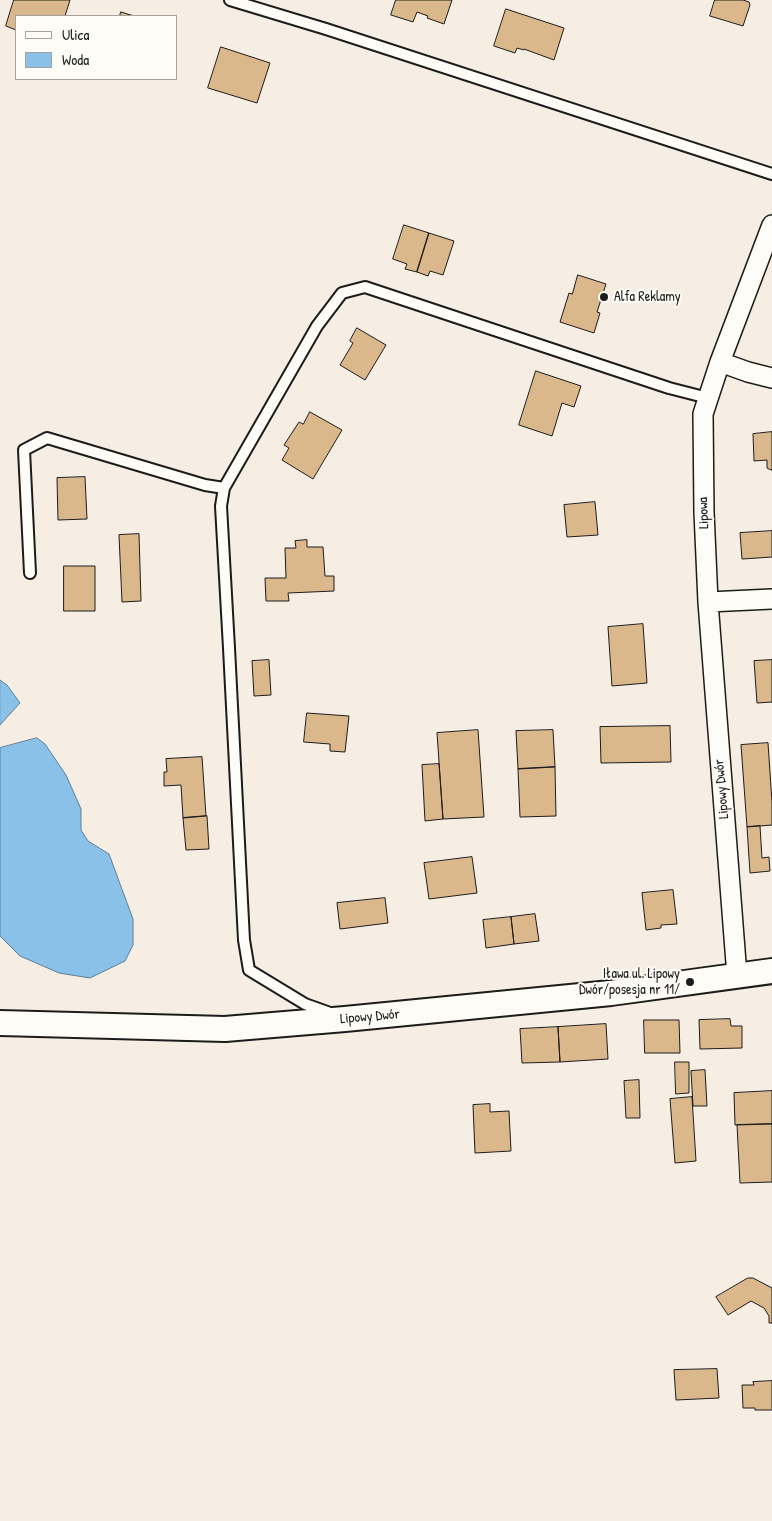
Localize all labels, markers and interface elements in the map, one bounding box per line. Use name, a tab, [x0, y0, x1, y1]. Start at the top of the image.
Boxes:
legend	[15, 15, 178, 80]
text: Ulica	[62, 24, 89, 45]
text: Woda	[62, 49, 89, 70]
place label: Alfa Reklamy	[614, 289, 681, 305]
marker: Alfa Reklamy	[598, 291, 610, 303]
street label: Lipowa	[695, 497, 713, 529]
street label: Lipowy Dwór	[711, 758, 733, 820]
place label: Iława ul. Lipowy Dwór/posesja nr 11/	[579, 966, 680, 999]
marker: Iława ul. Lipowy Dwór/posesja nr 11/	[684, 976, 696, 988]
street label: Lipowy Dwór	[339, 1006, 401, 1028]

